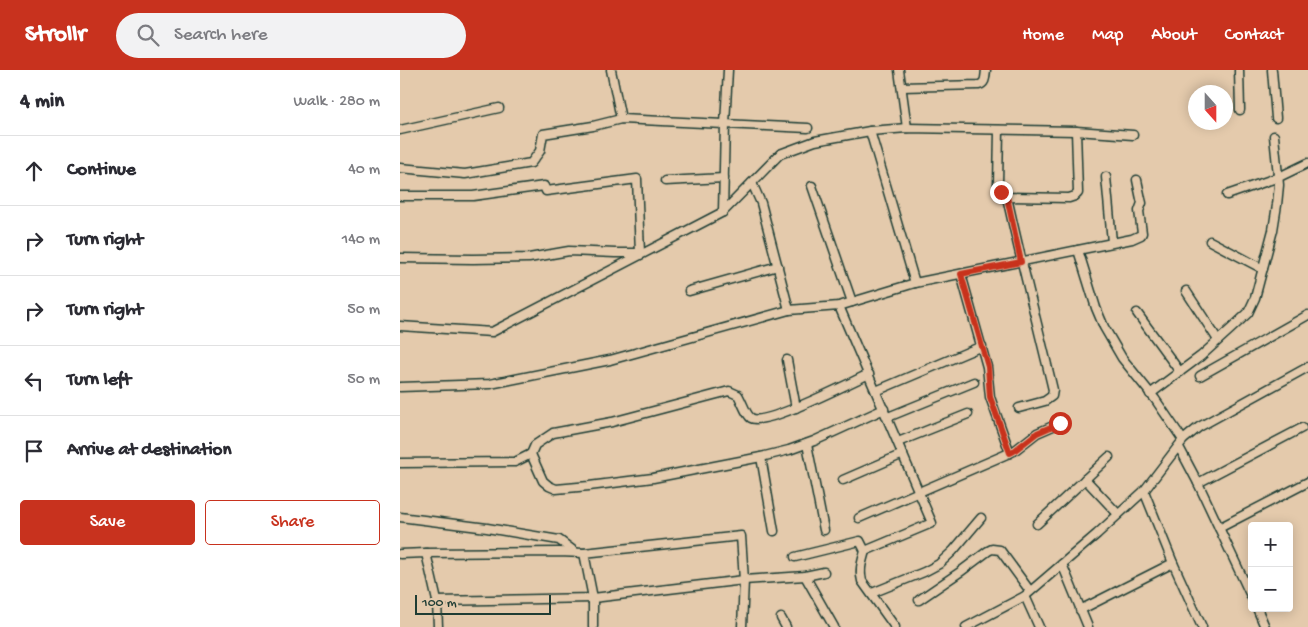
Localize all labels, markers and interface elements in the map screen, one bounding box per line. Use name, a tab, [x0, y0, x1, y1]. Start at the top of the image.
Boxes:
search box	[116, 13, 466, 58]
text: Strollr	[25, 21, 86, 50]
icon: search	[134, 21, 162, 49]
text: Search here	[174, 24, 268, 47]
text: Home	[1022, 25, 1064, 46]
text: Map	[1092, 25, 1123, 46]
text: About	[1151, 25, 1197, 46]
text: Contact	[1225, 25, 1283, 46]
north arrow	[1188, 85, 1233, 130]
text: 4 min	[20, 90, 64, 115]
text: Walk · 280 m	[293, 93, 380, 112]
icon: ahead	[20, 157, 48, 185]
text: Continue	[67, 159, 136, 182]
text: 40 m	[348, 161, 380, 180]
route end	[990, 181, 1013, 204]
icon: right	[20, 227, 48, 255]
text: Turn right	[67, 229, 143, 252]
text: 140 m	[342, 231, 380, 250]
icon: right	[20, 297, 48, 325]
text: Turn right	[67, 299, 143, 322]
text: 50 m	[347, 301, 380, 320]
icon: left	[20, 367, 48, 395]
text: Turn left	[67, 369, 131, 392]
text: 50 m	[347, 371, 380, 390]
route start	[1049, 412, 1072, 435]
icon: arrive	[20, 437, 48, 465]
text: Arrive at destination	[67, 439, 231, 462]
button: Save	[20, 500, 195, 545]
button: Share	[205, 500, 380, 545]
map controls	[1248, 522, 1293, 612]
button: +	[1248, 522, 1293, 567]
button: −	[1248, 567, 1293, 612]
scale bar	[415, 592, 551, 615]
text: 100 m	[422, 595, 457, 612]

